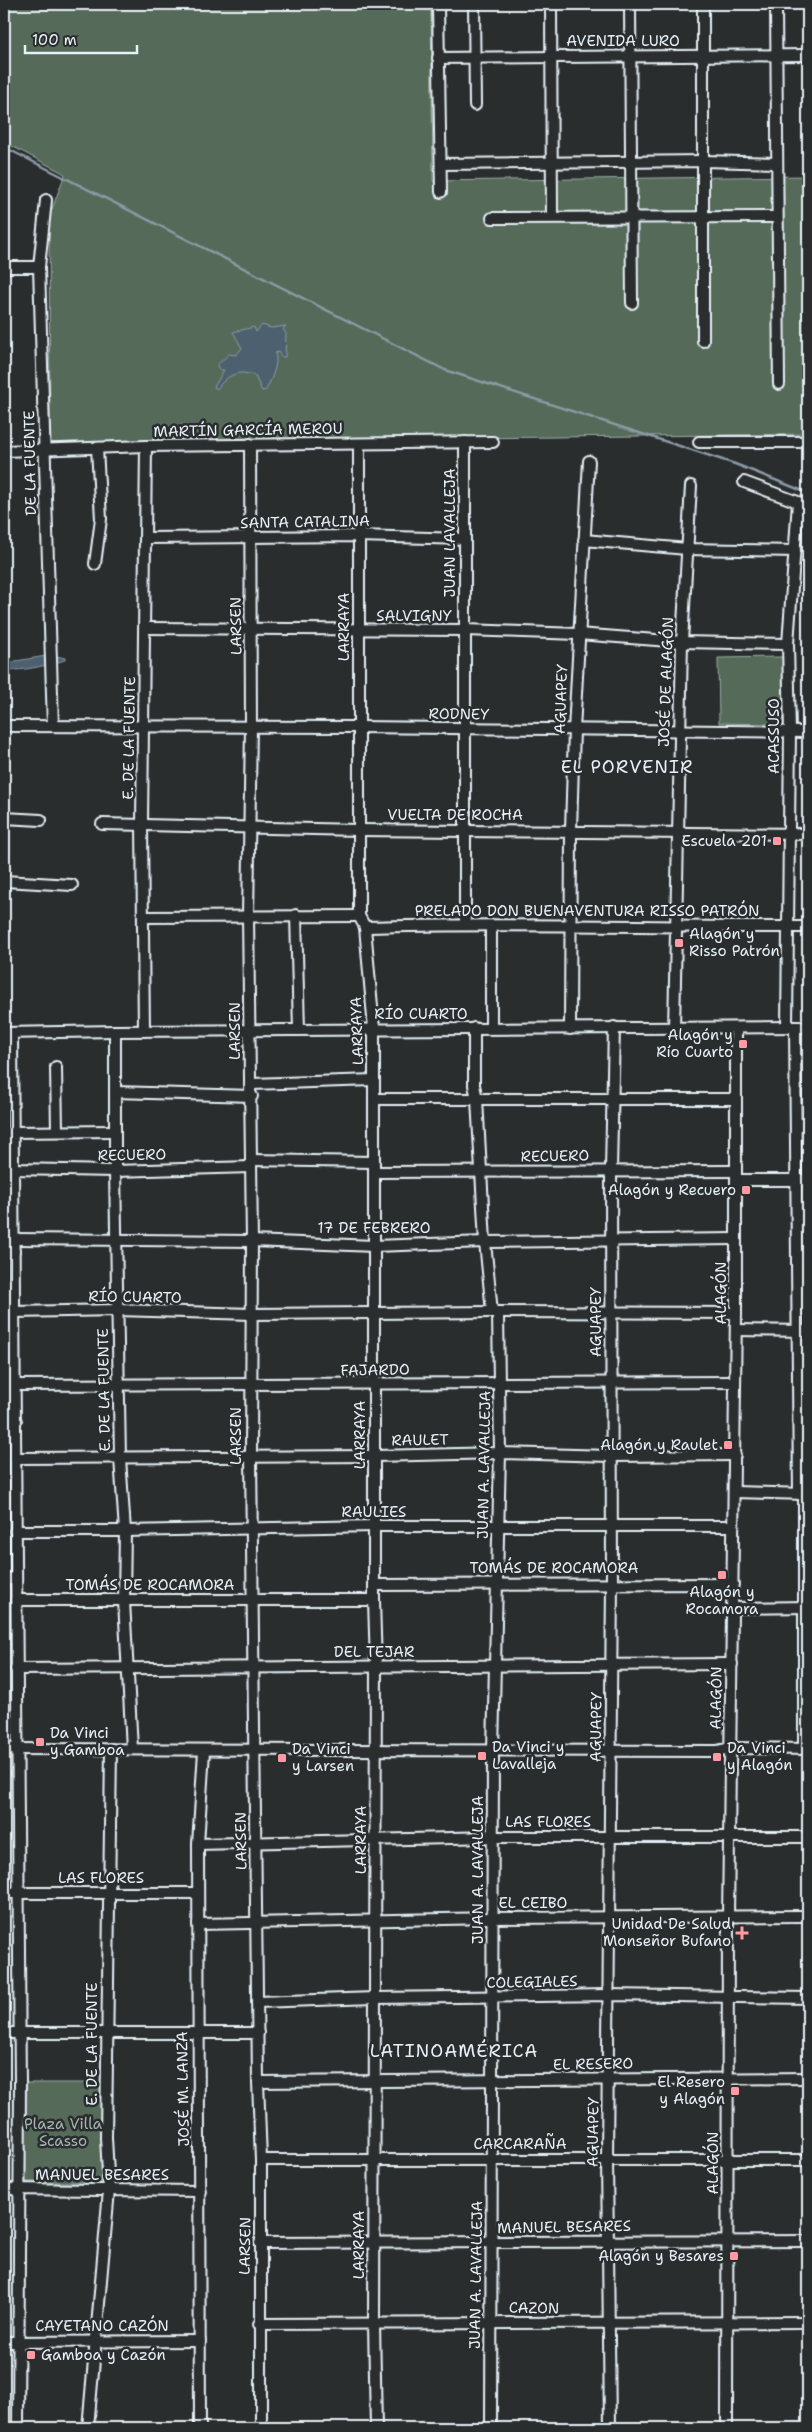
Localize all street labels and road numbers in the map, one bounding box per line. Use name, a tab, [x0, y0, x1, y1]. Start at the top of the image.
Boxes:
street label: AVENIDA LURO	[566, 31, 680, 51]
street label: DE LA FUENTE	[19, 410, 41, 516]
street label: MARTÍN GARCÍA MEROU	[153, 417, 343, 442]
street label: JUAN LAVALLEJA	[440, 468, 460, 598]
street label: SANTA CATALINA	[240, 511, 370, 533]
street label: LARRAYA	[334, 593, 354, 661]
street label: LARSEN	[225, 597, 247, 655]
street label: SALVIGNY	[376, 606, 452, 626]
street label: JOSÉ DE ALAGÓN	[653, 617, 678, 747]
street label: AGUAPEY	[550, 664, 572, 734]
street label: E. DE LA FUENTE	[118, 676, 140, 800]
street label: ACASSUSO	[764, 698, 784, 774]
street label: RODNEY	[428, 703, 490, 725]
street label: VUELTA DE ROCHA	[387, 805, 523, 825]
street label: PRELADO DON BUENAVENTURA RISSO PATRÓN	[415, 900, 759, 921]
street label: LARRAYA	[346, 996, 368, 1066]
street label: LARSEN	[225, 1002, 245, 1060]
street label: RÍO CUARTO	[374, 1003, 468, 1024]
street label: RECUERO	[98, 1144, 166, 1166]
street label: RECUERO	[521, 1145, 589, 1167]
street label: 17 DE FEBRERO	[318, 1218, 430, 1238]
street label: ALAGÓN	[710, 1261, 731, 1325]
street label: RÍO CUARTO	[88, 1285, 182, 1308]
street label: AGUAPEY	[586, 1287, 606, 1357]
street label: E. DE LA FUENTE	[93, 1328, 115, 1452]
street label: FAJARDO	[340, 1359, 410, 1381]
street label: JUAN A. LAVALLEJA	[473, 1390, 495, 1539]
street label: LARRAYA	[350, 1401, 370, 1469]
street label: LARSEN	[226, 1407, 246, 1465]
street label: RAULET	[391, 1430, 449, 1450]
street label: RAULIES	[342, 1502, 406, 1522]
street label: TOMÁS DE ROCAMORA	[470, 1557, 639, 1578]
street label: TOMÁS DE ROCAMORA	[66, 1574, 235, 1595]
street label: DEL TEJAR	[334, 1642, 414, 1662]
street label: ALAGÓN	[704, 1666, 727, 1730]
street label: AGUAPEY	[585, 1692, 607, 1762]
street label: JUAN A. LAVALLEJA	[468, 1796, 488, 1944]
street label: LARRAYA	[351, 1806, 371, 1874]
street label: LARSEN	[230, 1812, 252, 1870]
street label: LAS FLORES	[505, 1812, 591, 1832]
street label: LAS FLORES	[58, 1868, 144, 1888]
street label: EL CEIBO	[499, 1893, 567, 1913]
street label: COLEGIALES	[486, 1971, 578, 1993]
street label: E. DE LA FUENTE	[82, 1982, 102, 2106]
street label: JOSÉ M. LANZA	[171, 2031, 194, 2147]
street label: EL RESERO	[553, 2053, 633, 2075]
street label: AGUAPEY	[582, 2097, 604, 2167]
street label: ALAGÓN	[702, 2131, 723, 2195]
street label: CARCARAÑA	[473, 2132, 567, 2154]
street label: MANUEL BESARES	[35, 2165, 169, 2185]
street label: JUAN A. LAVALLEJA	[465, 2200, 487, 2349]
street label: LARRAYA	[349, 2211, 369, 2279]
street label: MANUEL BESARES	[497, 2216, 631, 2238]
street label: LARSEN	[234, 2217, 256, 2275]
street label: CAZON	[509, 2298, 559, 2318]
street label: CAYETANO CAZÓN	[35, 2315, 169, 2336]

